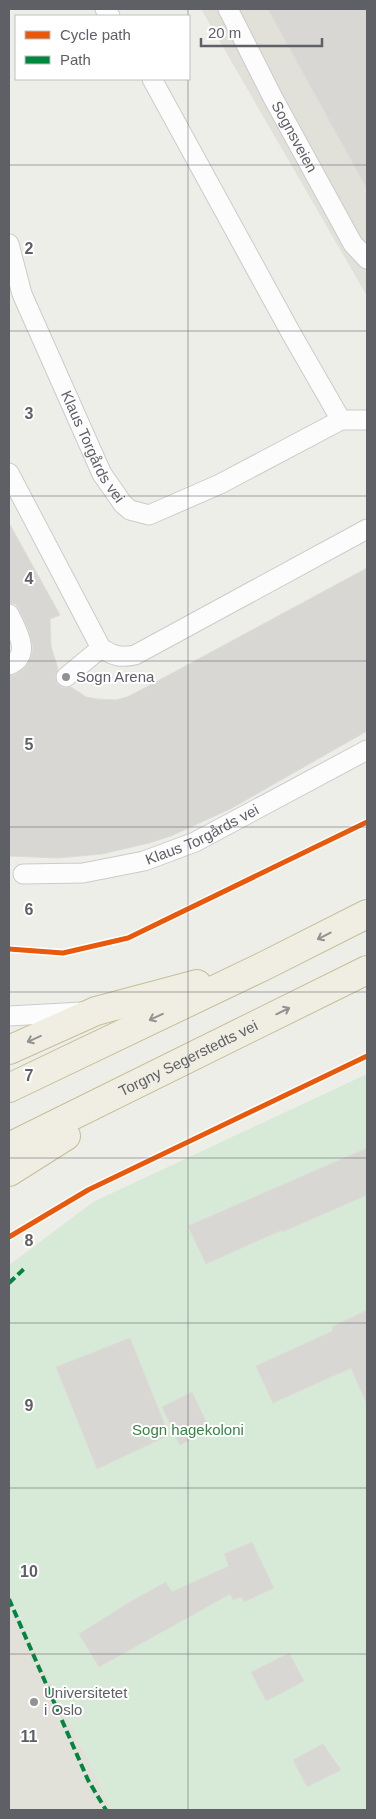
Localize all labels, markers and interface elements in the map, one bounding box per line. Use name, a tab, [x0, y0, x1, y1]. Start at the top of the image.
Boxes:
legend	[15, 15, 190, 80]
scale bar	[201, 15, 322, 47]
text: 20 m	[208, 24, 241, 41]
text: Cycle path	[60, 26, 131, 43]
text: Path	[60, 51, 91, 68]
street label: Sognsveien	[268, 98, 321, 175]
text: 2	[25, 240, 34, 257]
street label: Klaus Torgårds vei	[58, 388, 128, 506]
text: 3	[25, 405, 34, 422]
text: 4	[25, 570, 34, 587]
place label: Sogn Arena	[76, 668, 155, 685]
marker: Sogn Arena	[60, 671, 72, 683]
text: 5	[25, 736, 34, 753]
street label: Klaus Torgårds vei	[143, 801, 261, 868]
text: 6	[25, 901, 34, 918]
one-way arrow	[317, 932, 332, 941]
one-way arrow	[275, 1006, 290, 1016]
one-way arrow	[149, 1013, 164, 1022]
street label: Torgny Segerstedts vei	[116, 1016, 260, 1099]
one-way arrow	[27, 1034, 42, 1044]
text: 7	[25, 1067, 34, 1084]
text: 8	[25, 1232, 34, 1249]
text: 9	[25, 1397, 34, 1414]
park label: Sogn hagekoloni	[132, 1421, 244, 1438]
text: 10	[20, 1563, 38, 1580]
place label: Universitetet i Oslo	[44, 1684, 128, 1718]
marker: Universitetet i Oslo	[28, 1696, 40, 1708]
text: 11	[21, 1728, 38, 1745]

